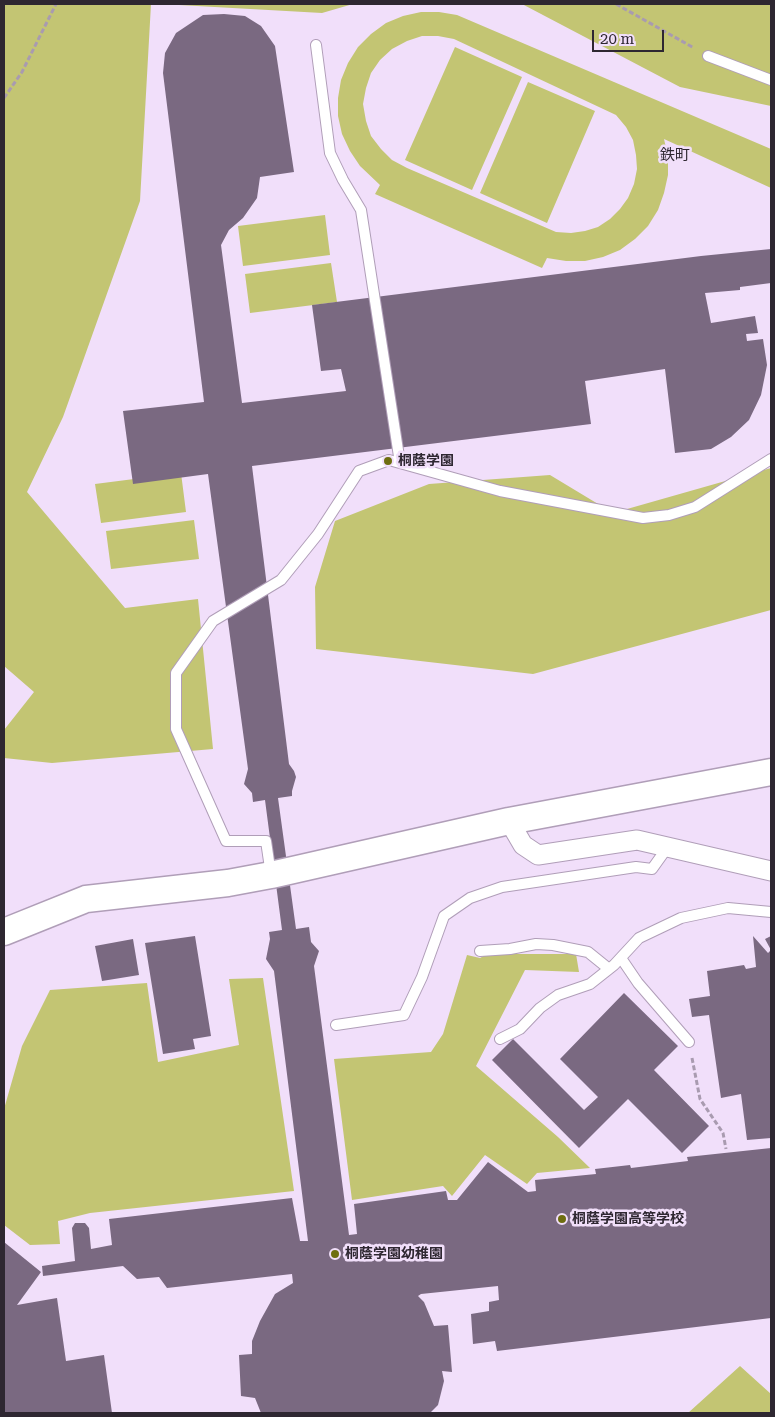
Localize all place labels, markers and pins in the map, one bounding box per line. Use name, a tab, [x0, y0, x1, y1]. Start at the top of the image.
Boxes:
place label: 桐蔭学園	[398, 453, 454, 469]
marker: 桐蔭学園	[382, 455, 394, 467]
place label: 桐蔭学園高等学校	[572, 1211, 684, 1227]
marker: 桐蔭学園高等学校	[556, 1213, 568, 1225]
place label: 桐蔭学園幼稚園	[345, 1246, 443, 1262]
marker: 桐蔭学園幼稚園	[329, 1248, 341, 1260]

